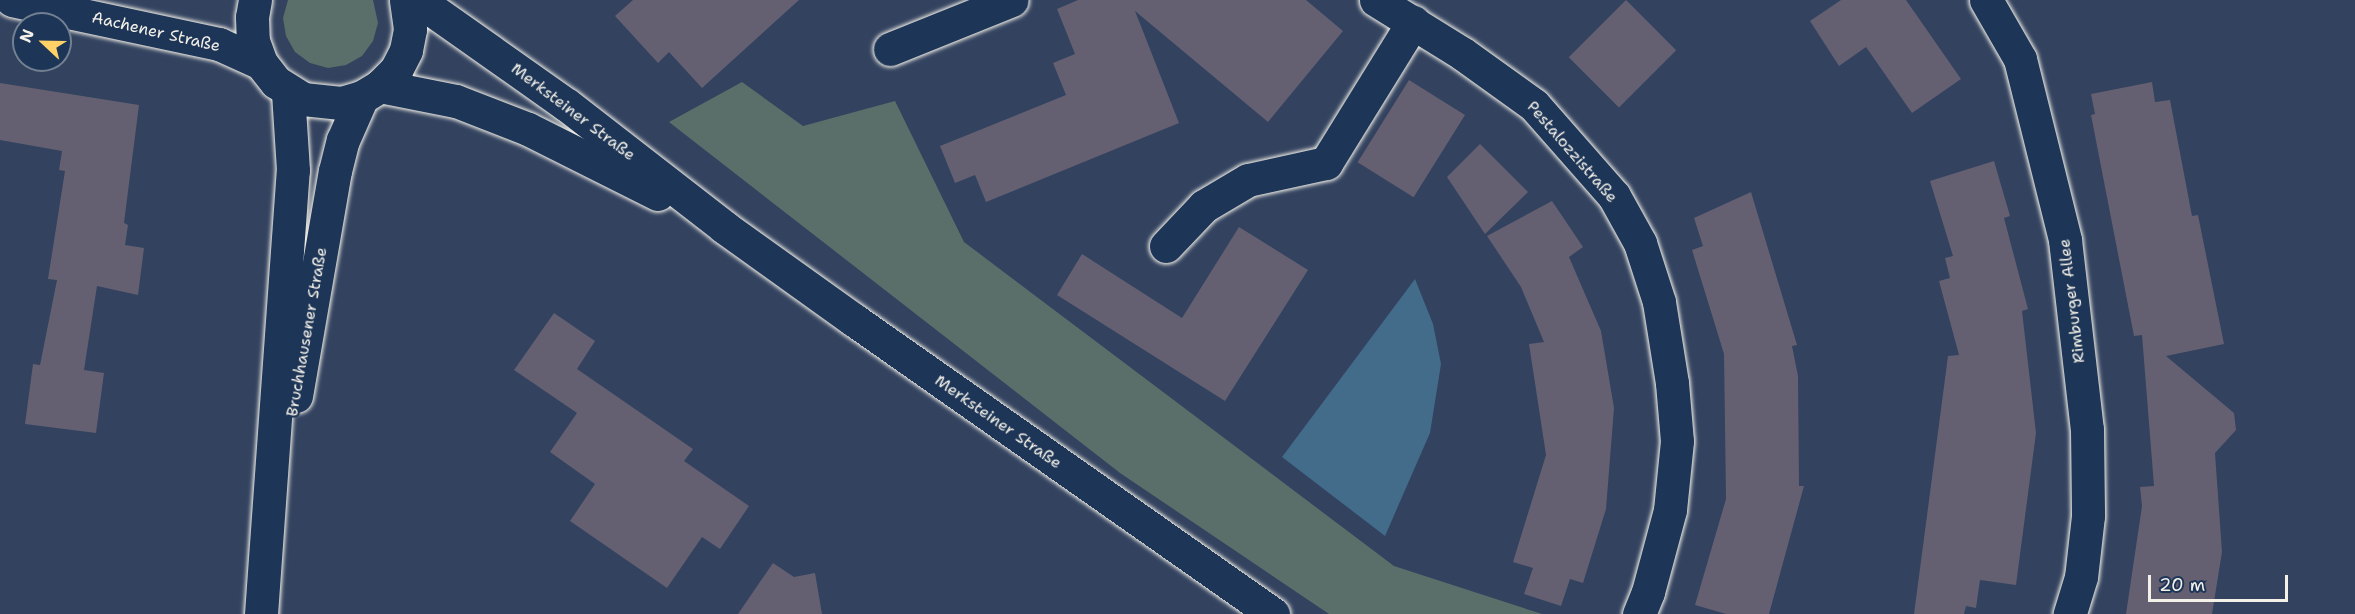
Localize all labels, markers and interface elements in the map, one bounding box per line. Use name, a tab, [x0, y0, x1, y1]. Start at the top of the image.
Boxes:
street label: Aachener Straße	[90, 8, 222, 56]
north arrow	[12, 12, 72, 72]
text: N	[15, 26, 39, 46]
street label: Merksteiner Straße	[507, 59, 639, 165]
street label: Pestalozzistraße	[1523, 97, 1621, 207]
street label: Rimburger Allee	[2055, 238, 2089, 364]
street label: Bruchhausener Straße	[283, 246, 331, 418]
street label: Merksteiner Straße	[931, 371, 1065, 473]
scale bar	[2151, 563, 2290, 601]
text: 20 m	[2159, 573, 2205, 597]

